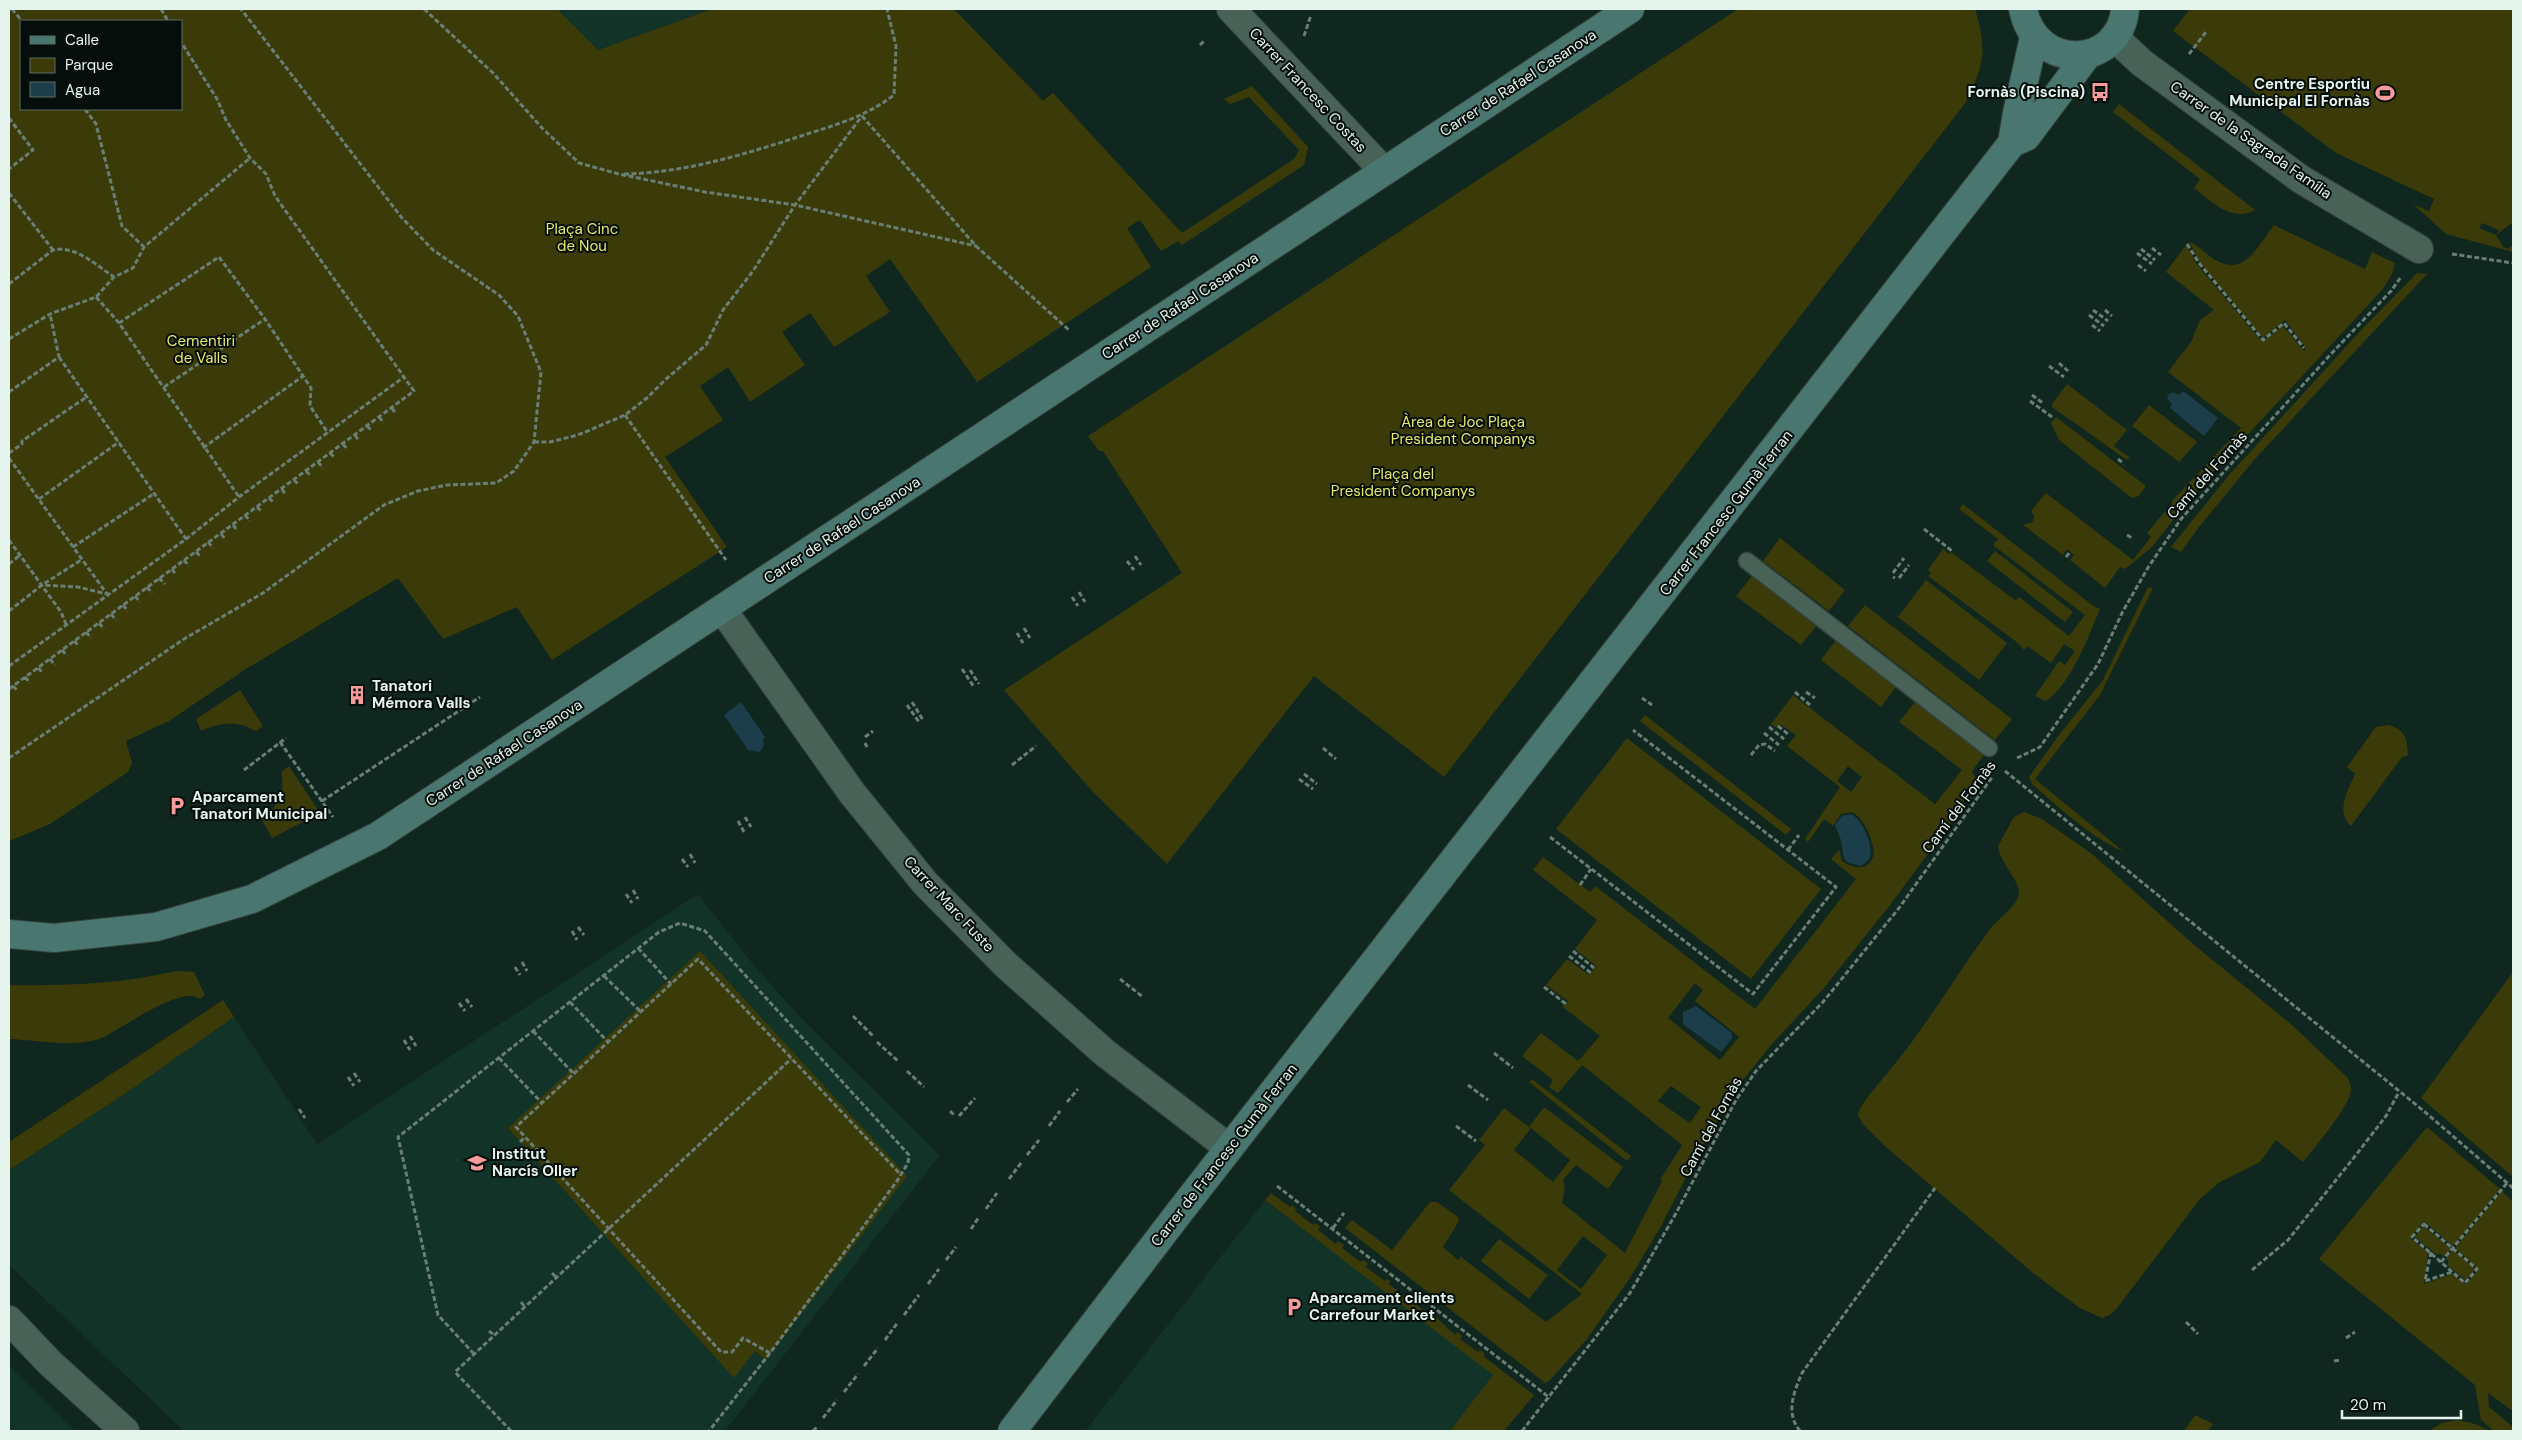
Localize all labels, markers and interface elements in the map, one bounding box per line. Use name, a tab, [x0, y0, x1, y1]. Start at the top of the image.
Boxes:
legend	[20, 20, 182, 110]
street label: Carrer Francesc Costas	[1245, 23, 1371, 157]
street label: Carrer de Rafael Casanova	[1436, 25, 1600, 141]
text: Calle	[65, 30, 99, 50]
text: Parque	[65, 55, 113, 75]
place label: Centre Esportiu Municipal El Fornàs	[2229, 74, 2370, 111]
street label: Carrer de la Sagrada Família	[2166, 76, 2336, 204]
text: Agua	[65, 80, 100, 100]
bus stop icon: Fornàs (Piscina)	[2089, 81, 2111, 103]
place label: Fornàs (Piscina)	[1968, 82, 2085, 102]
sports icon: Centre Esportiu Municipal El Fornàs	[2374, 82, 2396, 104]
park label: Plaça Cinc de Nou	[546, 219, 618, 256]
street label: Carrer de Rafael Casanova	[1098, 248, 1262, 364]
park label: Cementiri de Valls	[167, 331, 235, 368]
park label: Àrea de Joc Plaça President Companys	[1391, 412, 1535, 449]
street label: Carrer Francesc Gumà Ferran	[1655, 426, 1797, 600]
street label: Camí del Fornàs	[2162, 427, 2252, 523]
park label: Plaça del President Companys	[1331, 464, 1475, 501]
street label: Carrer de Rafael Casanova	[760, 472, 924, 588]
place label: Tanatori Mémora Valls	[372, 676, 470, 713]
building icon: Tanatori Mémora Valls	[346, 684, 368, 706]
street label: Carrer de Rafael Casanova	[422, 695, 586, 811]
street label: Camí del Fornàs	[1918, 757, 2000, 857]
place label: Aparcament Tanatori Municipal	[192, 787, 327, 824]
parking icon: Aparcament Tanatori Municipal	[166, 795, 188, 817]
street label: Carrer Marc Fuste	[899, 852, 999, 956]
street label: Carrer de Francesc Gumà Ferran	[1146, 1059, 1302, 1251]
street label: Camí del Fornàs	[1675, 1073, 1747, 1181]
place label: Institut Narcís Oller	[492, 1144, 577, 1181]
school or university icon: Institut Narcís Oller	[466, 1152, 488, 1174]
place label: Aparcament clients Carrefour Market	[1309, 1288, 1455, 1325]
parking icon: Aparcament clients Carrefour Market	[1283, 1296, 1305, 1318]
scale bar	[2342, 1388, 2461, 1420]
text: 20 m	[2350, 1395, 2386, 1415]

